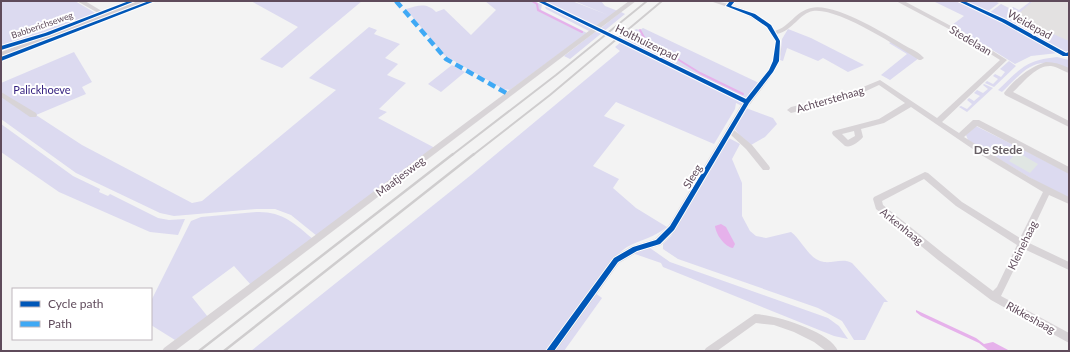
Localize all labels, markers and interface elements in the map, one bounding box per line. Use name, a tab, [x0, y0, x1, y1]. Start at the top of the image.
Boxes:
street label: Weidepad	[1005, 6, 1055, 42]
street label: Babberichseweg	[10, 9, 75, 41]
street label: Holthuizerpad	[613, 21, 681, 63]
street label: Stedelaan	[947, 22, 995, 58]
park label: Palickhoeve	[13, 83, 71, 96]
street label: Achterstehaag	[795, 83, 866, 115]
district label: De Stede	[974, 142, 1023, 157]
street label: Maatjesweg	[373, 153, 427, 199]
street label: Sleeg	[680, 161, 704, 190]
street label: Arkenhaag	[878, 205, 926, 247]
street label: Kleinehaag	[1005, 218, 1040, 272]
legend	[12, 288, 152, 340]
text: Cycle path	[48, 296, 103, 311]
street label: Rikkeshaag	[1004, 298, 1058, 336]
text: Path	[48, 316, 72, 331]

